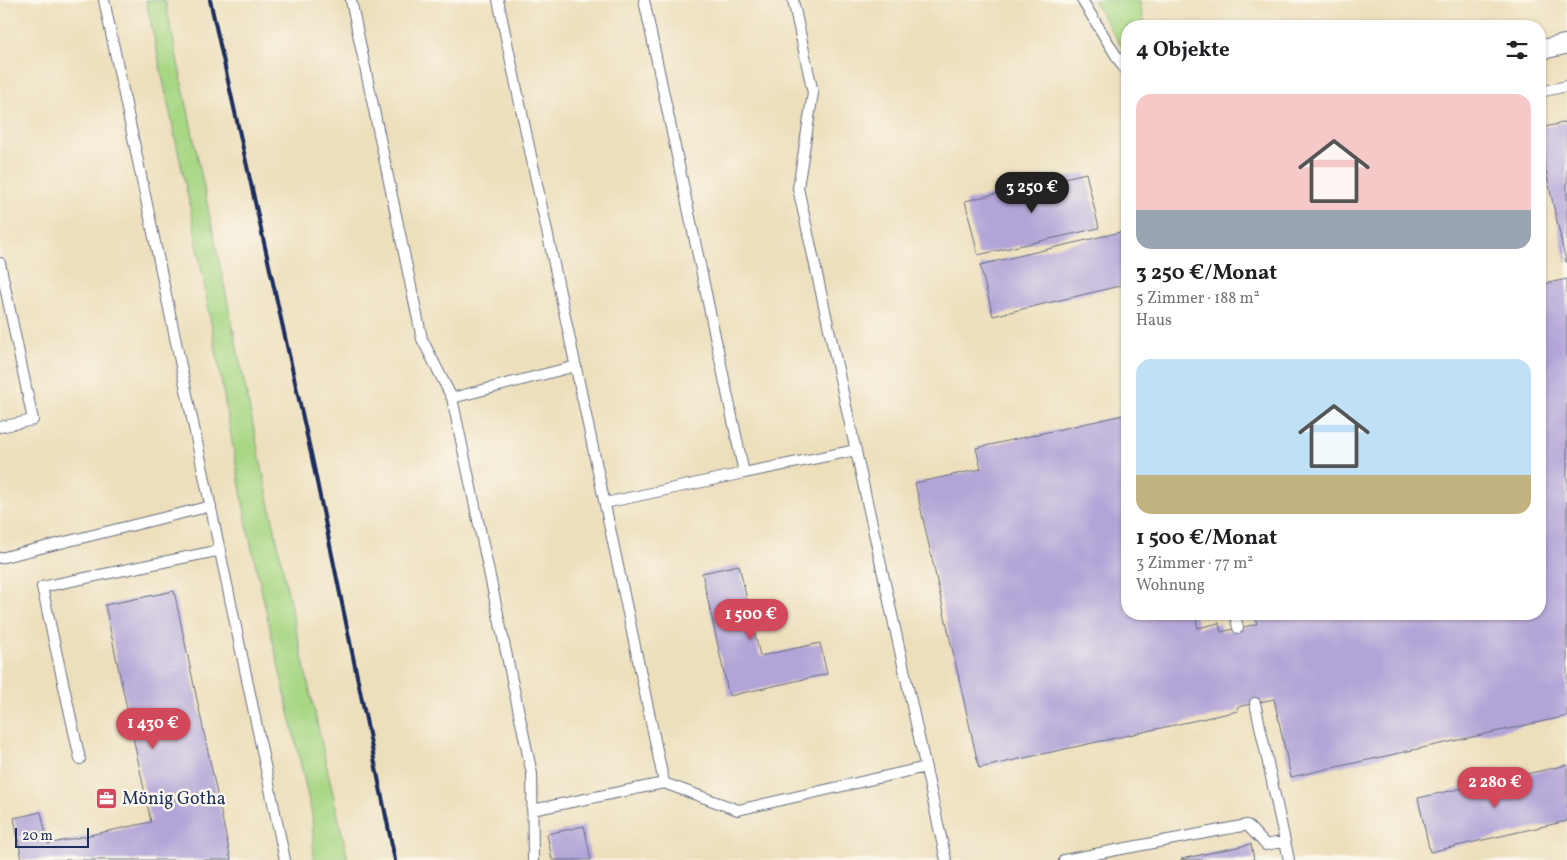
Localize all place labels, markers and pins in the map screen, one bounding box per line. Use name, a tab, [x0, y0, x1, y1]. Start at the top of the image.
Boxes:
pin: 3 250 €	[986, 172, 1078, 214]
pin: 1 500 €	[705, 598, 797, 641]
pin: 1 430 €	[107, 708, 199, 750]
pin: 2 280 €	[1449, 766, 1541, 809]
office icon: Mönig Gotha	[94, 787, 118, 811]
place label: Mönig Gotha	[122, 787, 226, 812]

